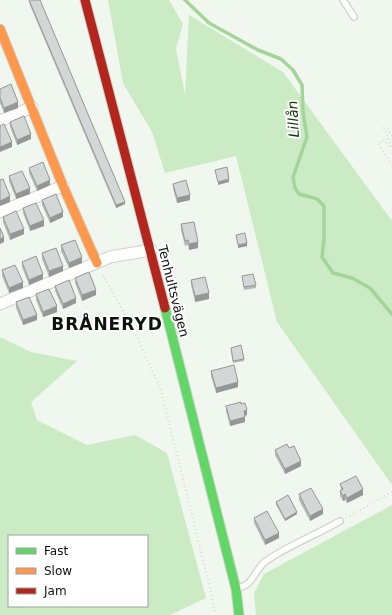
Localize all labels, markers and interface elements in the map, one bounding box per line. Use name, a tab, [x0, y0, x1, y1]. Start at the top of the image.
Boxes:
water label: Lillån	[284, 100, 302, 138]
street label: Tenhultsvägen	[155, 243, 192, 339]
district label: BRÅNERYD	[51, 312, 163, 334]
legend	[8, 535, 148, 607]
text: Fast	[44, 544, 68, 558]
text: Slow	[44, 564, 72, 578]
text: Jam	[43, 584, 67, 598]

